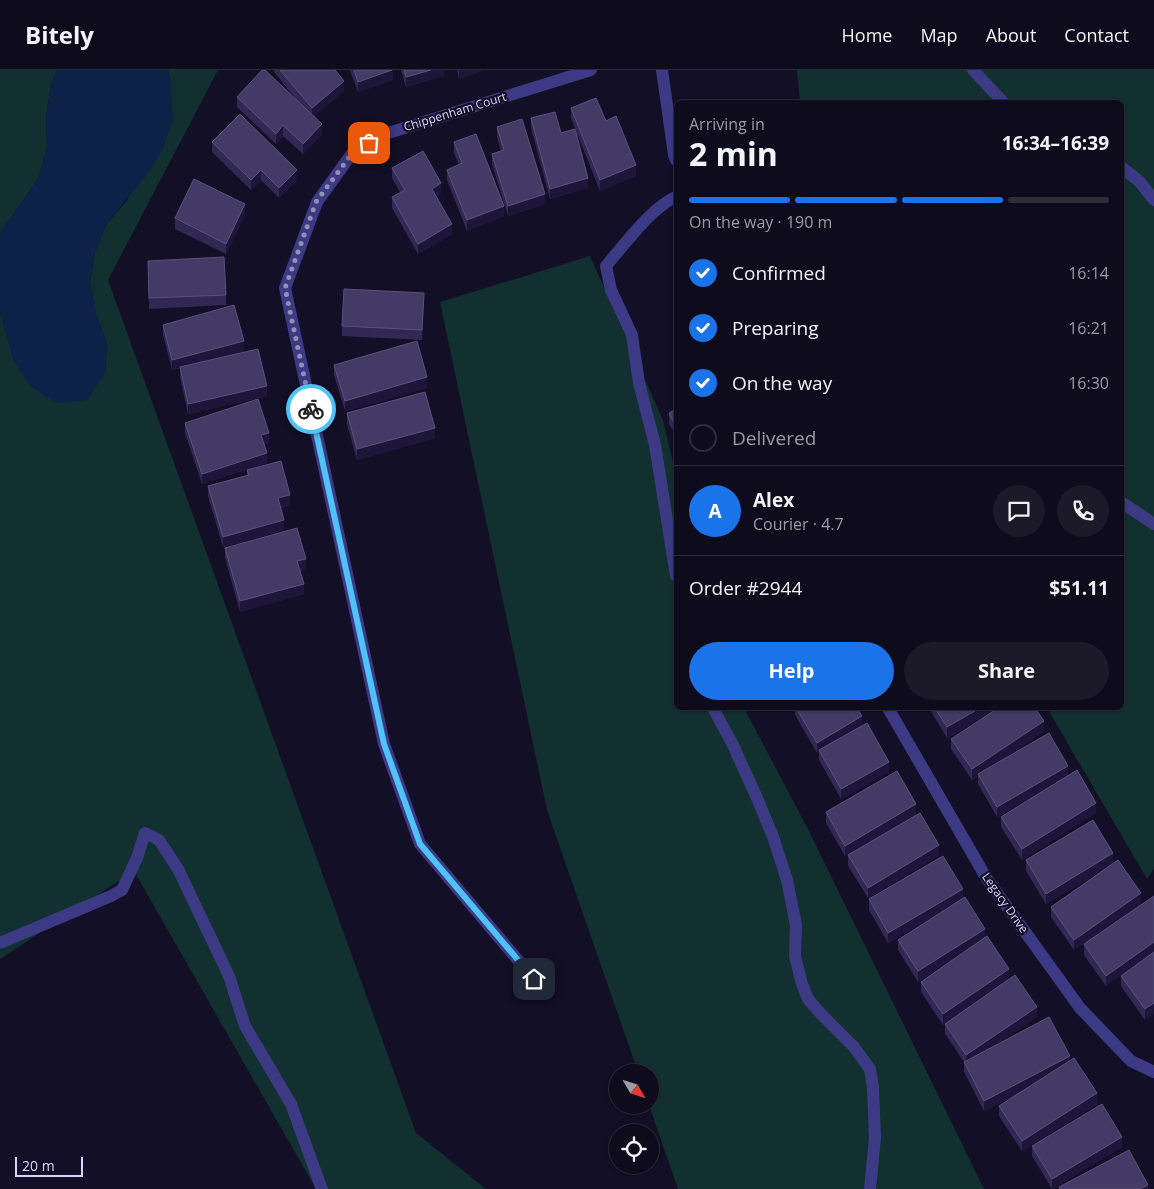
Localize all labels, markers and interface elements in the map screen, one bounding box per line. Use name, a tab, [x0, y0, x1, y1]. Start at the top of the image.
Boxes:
text: Bitely	[25, 18, 94, 51]
text: Home	[842, 23, 892, 47]
text: Map	[920, 23, 958, 47]
text: About	[986, 23, 1036, 47]
text: Contact	[1064, 23, 1129, 47]
street label: Chippenham Court	[402, 88, 508, 135]
text: Arriving in	[689, 113, 765, 135]
pin	[348, 122, 390, 164]
icon: bag	[355, 129, 383, 157]
text: 16:34–16:39	[1002, 130, 1109, 156]
text: 2 min	[689, 132, 778, 175]
text: On the way · 190 m	[689, 211, 832, 233]
icon: check	[689, 259, 717, 287]
text: Confirmed	[732, 260, 826, 286]
text: 16:14	[1068, 262, 1109, 284]
icon: check	[689, 314, 717, 342]
text: Preparing	[732, 315, 819, 341]
text: 16:21	[1068, 317, 1109, 339]
icon: check	[689, 369, 717, 397]
text: On the way	[732, 370, 832, 396]
text: 16:30	[1068, 372, 1109, 394]
courier	[286, 384, 336, 434]
icon: bike	[297, 395, 325, 423]
text: Delivered	[732, 425, 816, 451]
button: chat	[993, 485, 1045, 537]
button: phone	[1057, 485, 1109, 537]
text: Alex	[753, 487, 794, 513]
text: A	[708, 498, 722, 524]
text: Courier · 4.7	[753, 513, 844, 535]
text: Order #2944	[689, 575, 802, 601]
text: $51.11	[1049, 575, 1109, 601]
button: Help	[689, 642, 894, 700]
button: Share	[904, 642, 1109, 700]
street label: Legacy Drive	[978, 869, 1033, 937]
pin	[513, 958, 555, 1000]
icon: home	[520, 965, 548, 993]
north arrow	[609, 1064, 659, 1114]
map controls	[609, 1064, 659, 1174]
button: locate	[609, 1124, 659, 1174]
scale bar	[15, 1154, 82, 1177]
text: 20 m	[22, 1156, 55, 1175]

